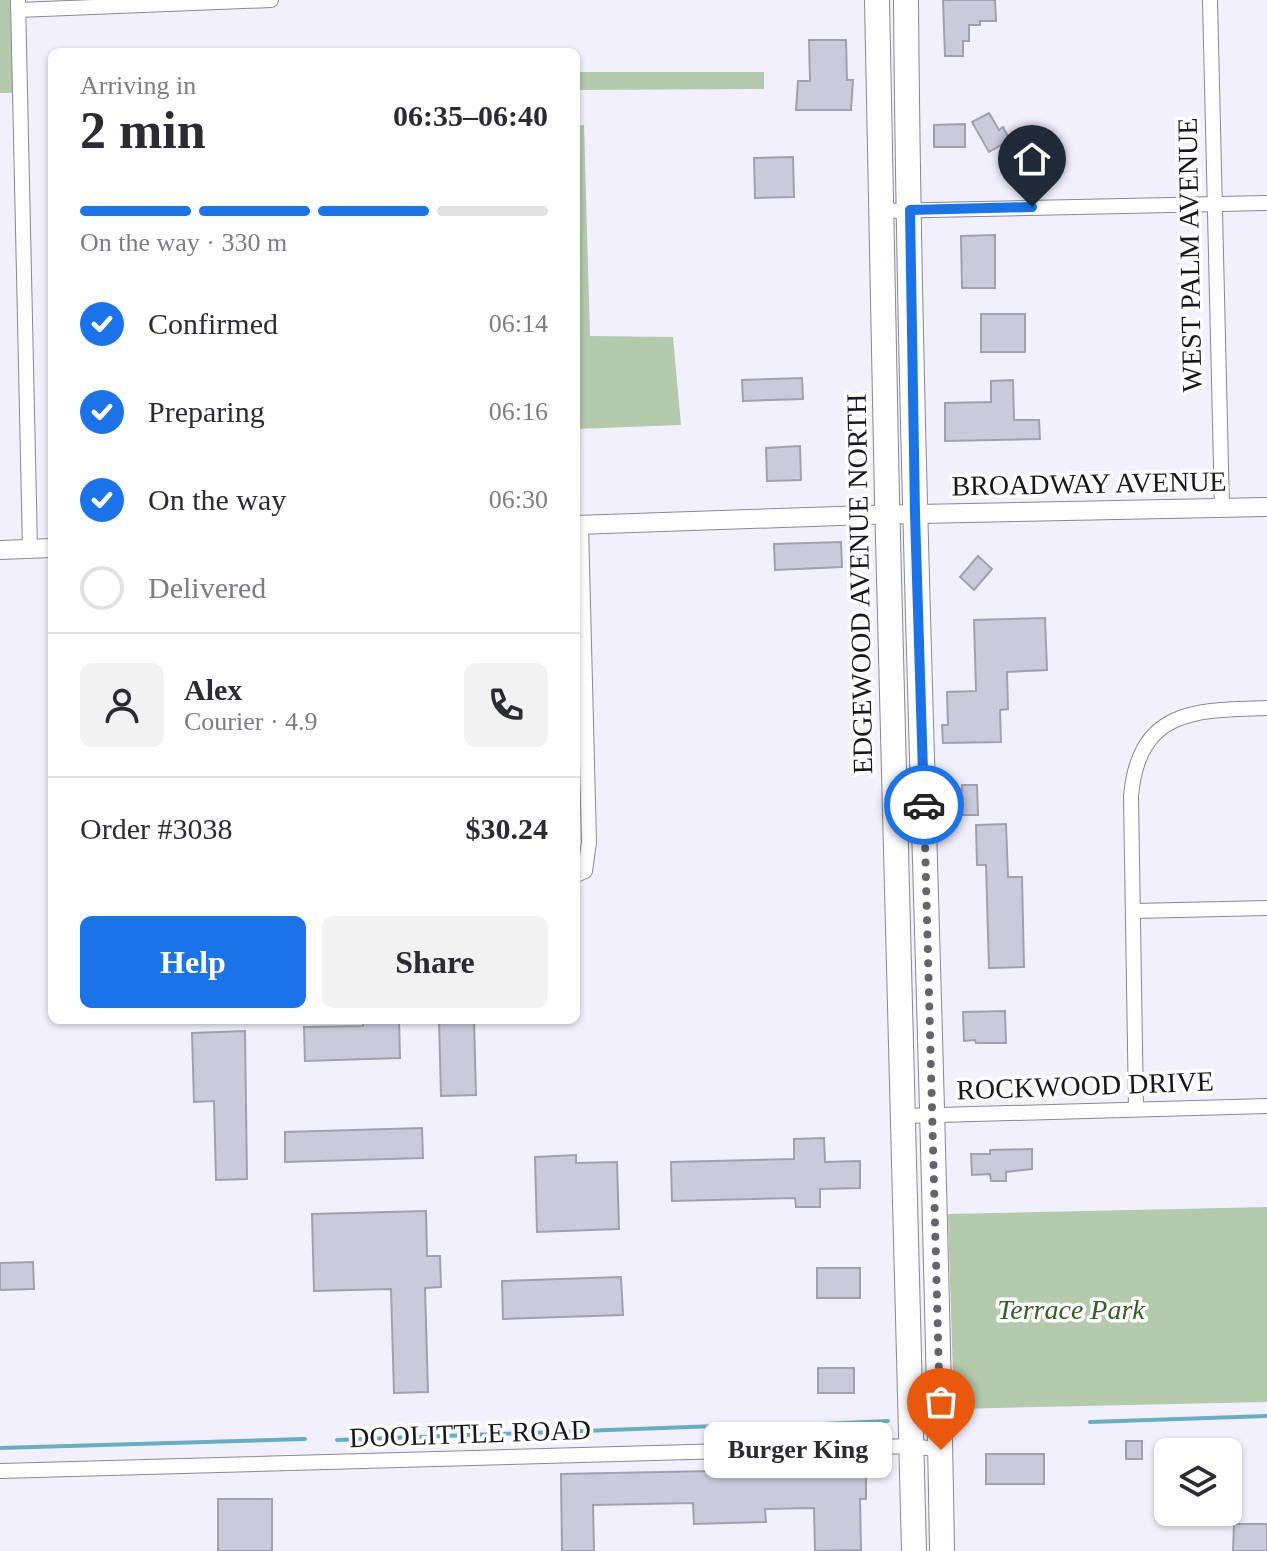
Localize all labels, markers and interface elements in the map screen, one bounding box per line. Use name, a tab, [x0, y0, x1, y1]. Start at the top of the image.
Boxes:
text: Arriving in	[80, 71, 196, 100]
text: 06:35–06:40	[393, 99, 548, 132]
text: 2 min	[80, 102, 206, 159]
street label: WEST PALM AVENUE	[1172, 117, 1207, 393]
pin	[998, 125, 1066, 207]
icon: home	[1010, 137, 1054, 181]
text: On the way · 330 m	[80, 228, 287, 257]
icon: check	[80, 302, 124, 346]
text: Confirmed	[148, 307, 278, 340]
text: 06:14	[489, 309, 548, 338]
icon: check	[80, 390, 124, 434]
street label: EDGEWOOD AVENUE NORTH	[841, 394, 878, 774]
text: Preparing	[148, 395, 265, 428]
text: 06:16	[489, 397, 548, 426]
street label: BROADWAY AVENUE	[951, 466, 1227, 501]
icon: check	[80, 478, 124, 522]
text: On the way	[148, 483, 286, 516]
text: 06:30	[489, 485, 548, 514]
text: Delivered	[148, 571, 266, 604]
button: person	[80, 663, 164, 747]
button: phone	[464, 663, 548, 747]
text: Alex	[184, 673, 242, 706]
text: Courier · 4.9	[184, 707, 318, 736]
courier	[884, 765, 964, 845]
icon: car	[902, 783, 946, 827]
text: Order #3038	[80, 812, 232, 845]
text: $30.24	[466, 812, 548, 845]
button: Help	[80, 916, 306, 1008]
button: Share	[322, 916, 548, 1008]
street label: ROCKWOOD DRIVE	[956, 1066, 1214, 1105]
park label: Terrace Park	[997, 1294, 1145, 1325]
pin	[907, 1368, 975, 1450]
icon: bag	[919, 1380, 963, 1424]
street label: DOOLITTLE ROAD	[349, 1414, 591, 1453]
callout: Burger King	[705, 1422, 893, 1478]
text: Burger King	[728, 1435, 868, 1464]
map controls	[1154, 1438, 1242, 1526]
button: layers	[1154, 1438, 1242, 1526]

